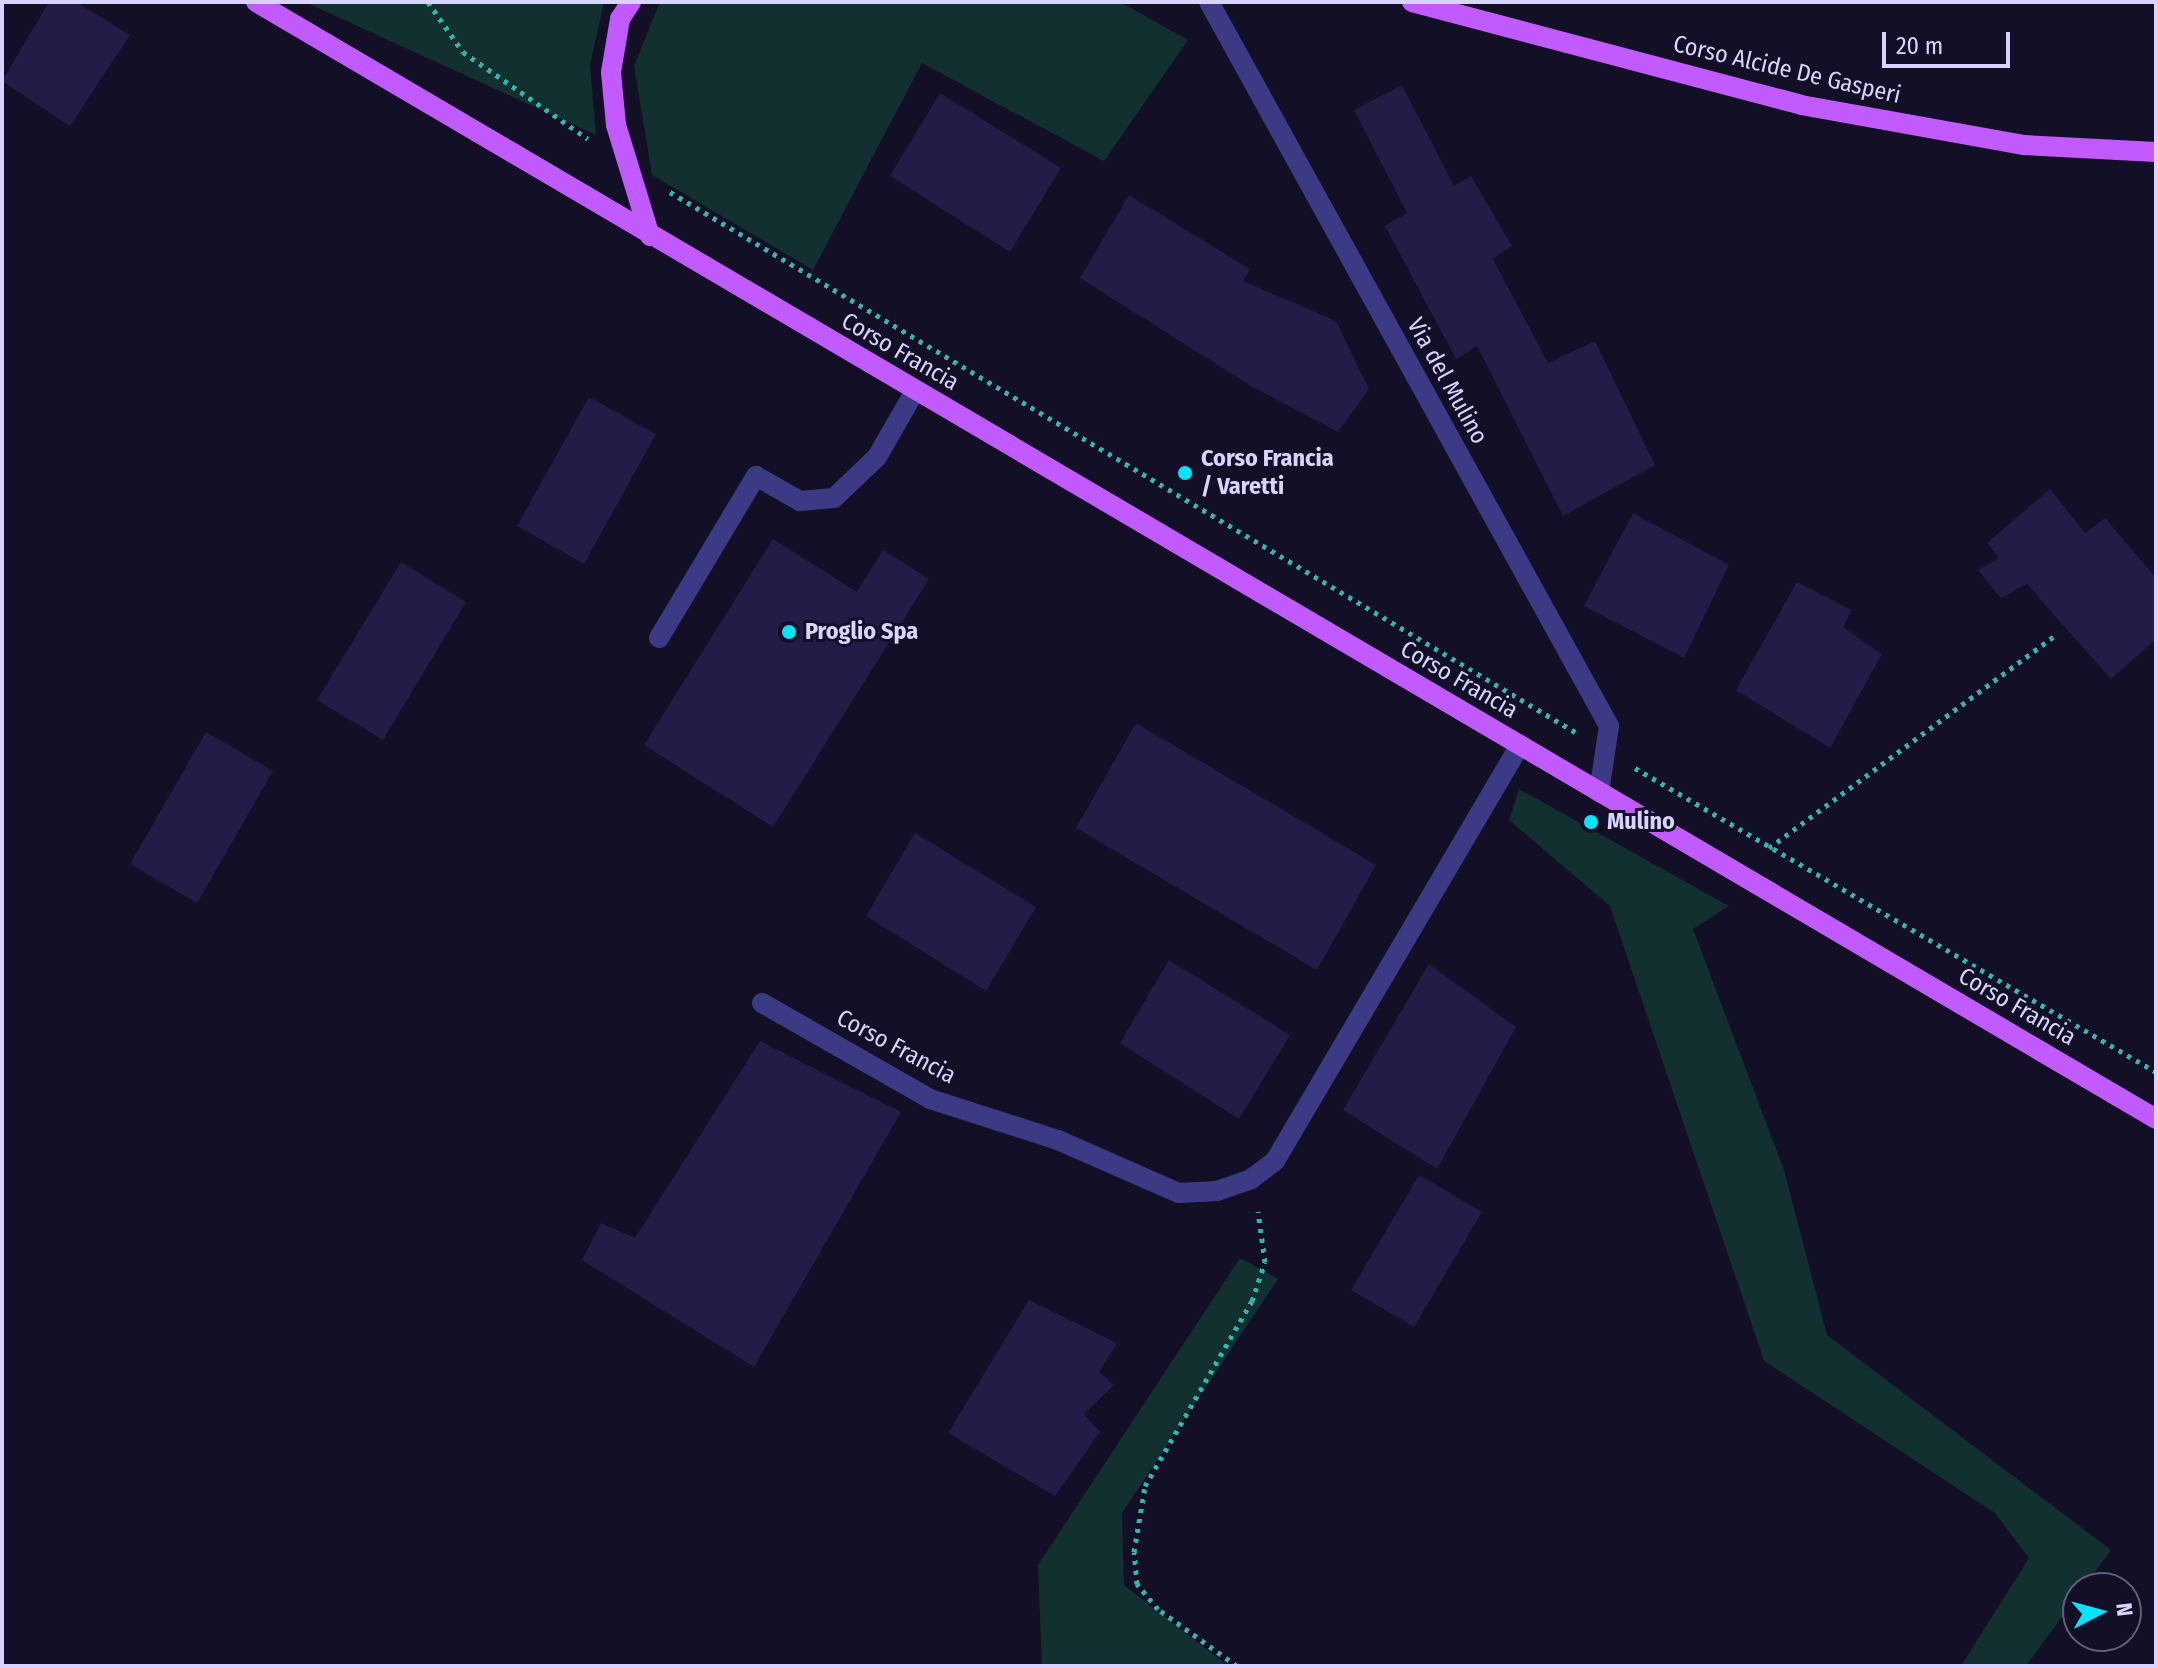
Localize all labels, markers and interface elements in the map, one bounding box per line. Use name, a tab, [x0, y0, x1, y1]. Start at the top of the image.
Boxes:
scale bar	[1886, 16, 2014, 66]
street label: Corso Alcide De Gasperi	[1670, 30, 1904, 110]
text: 20 m	[1896, 32, 1943, 60]
street label: Corso Francia	[836, 307, 964, 397]
street label: Via del Mulino	[1401, 313, 1493, 449]
place label: Corso Francia / Varetti	[1201, 445, 1334, 501]
marker: Corso Francia / Varetti	[1176, 464, 1194, 482]
place label: Proglio Spa	[805, 618, 918, 646]
marker: Proglio Spa	[780, 623, 798, 641]
street label: Corso Francia	[1395, 635, 1523, 725]
place label: Mulino	[1607, 808, 1675, 836]
marker: Mulino	[1582, 813, 1600, 831]
street label: Corso Francia	[1953, 962, 2081, 1052]
street label: Corso Francia	[832, 1004, 960, 1090]
north arrow	[2062, 1572, 2142, 1652]
text: N	[2110, 1602, 2138, 1618]

